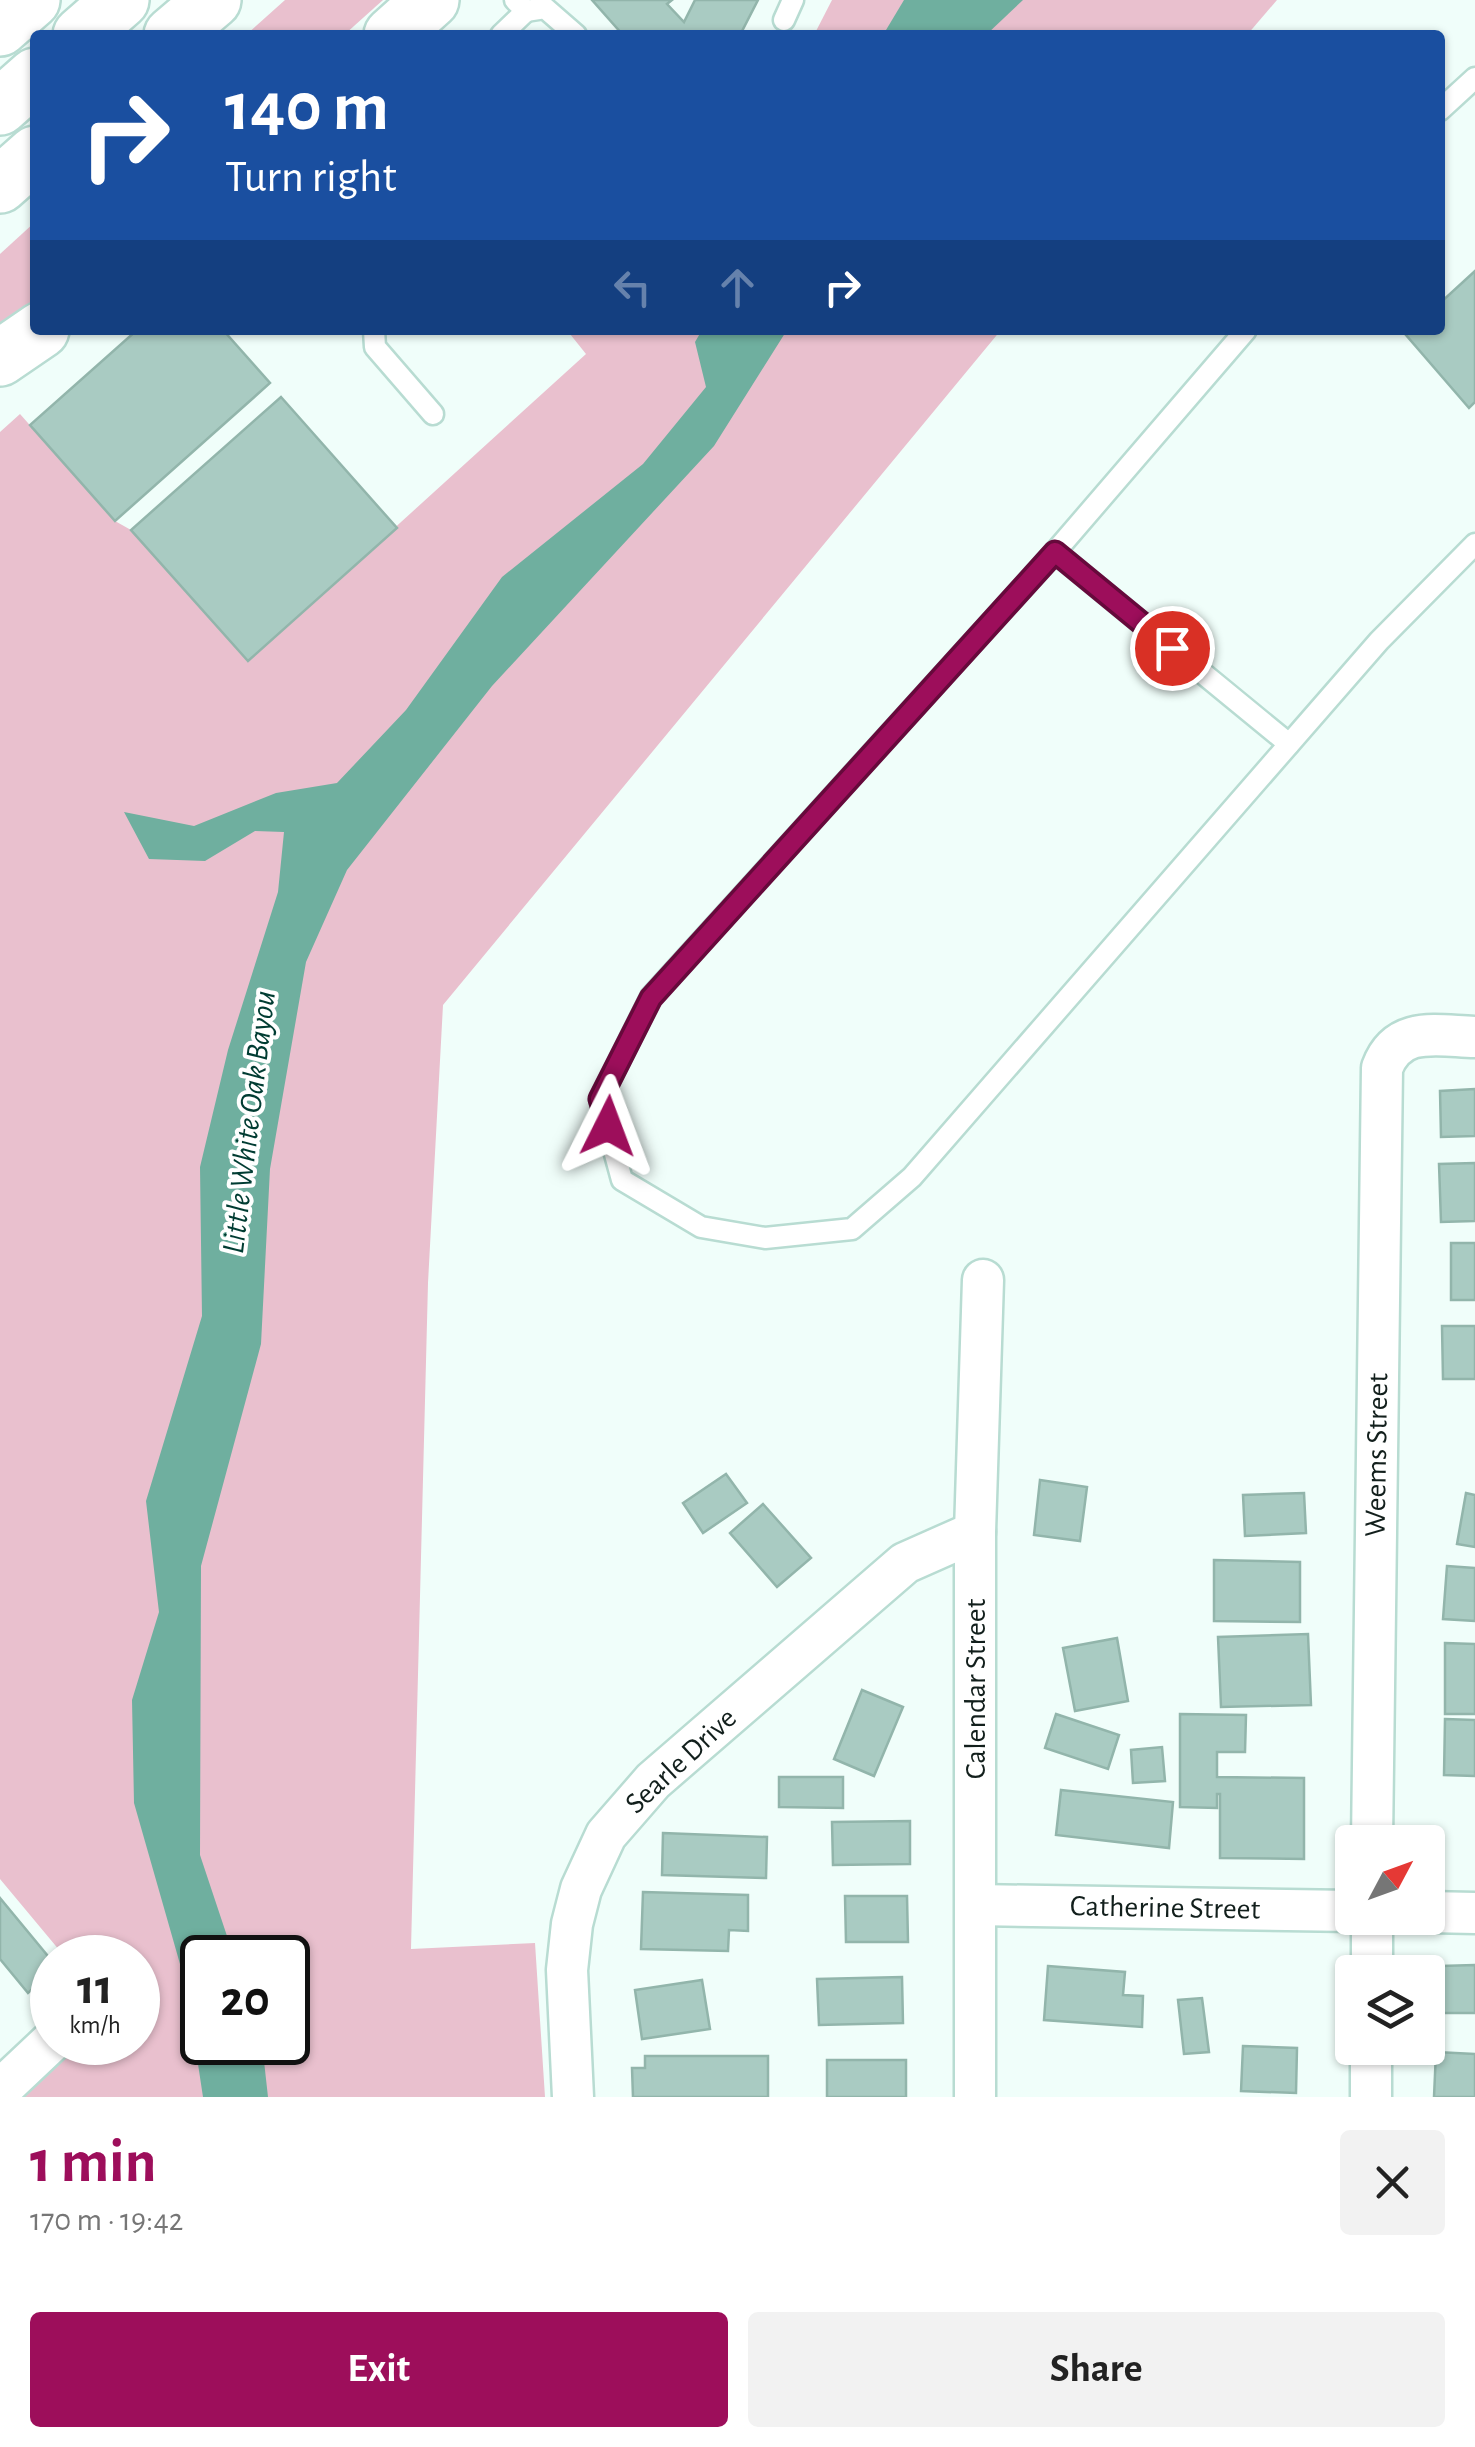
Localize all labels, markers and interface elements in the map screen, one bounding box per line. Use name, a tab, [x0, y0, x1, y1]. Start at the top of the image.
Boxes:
icon: right	[60, 70, 190, 200]
text: 140 m	[225, 73, 389, 143]
text: Turn right	[225, 155, 397, 200]
icon: left	[605, 260, 660, 315]
icon: ahead	[710, 260, 765, 315]
icon: right	[815, 260, 870, 315]
pin	[1130, 606, 1215, 691]
icon: arrive	[1145, 621, 1200, 676]
water label: Little White Oak Bayou	[217, 989, 281, 1255]
position arrow	[556, 1074, 660, 1178]
street label: Weems Street	[1361, 1372, 1393, 1537]
street label: Calendar Street	[961, 1598, 991, 1779]
street label: Searle Drive	[620, 1703, 742, 1819]
north arrow	[1335, 1825, 1445, 1935]
map controls	[1335, 1825, 1445, 2065]
street label: Catherine Street	[1070, 1891, 1261, 1925]
speed limit sign: 20	[180, 1935, 310, 2065]
button: layers	[1335, 1955, 1445, 2065]
text: 11	[77, 1963, 113, 2013]
text: km/h	[69, 2013, 121, 2038]
button: close	[1340, 2130, 1445, 2235]
text: 1 min	[30, 2133, 156, 2193]
text: 170 m · 19:42	[30, 2204, 183, 2236]
button: Exit	[30, 2312, 728, 2427]
button: Share	[748, 2312, 1445, 2427]

